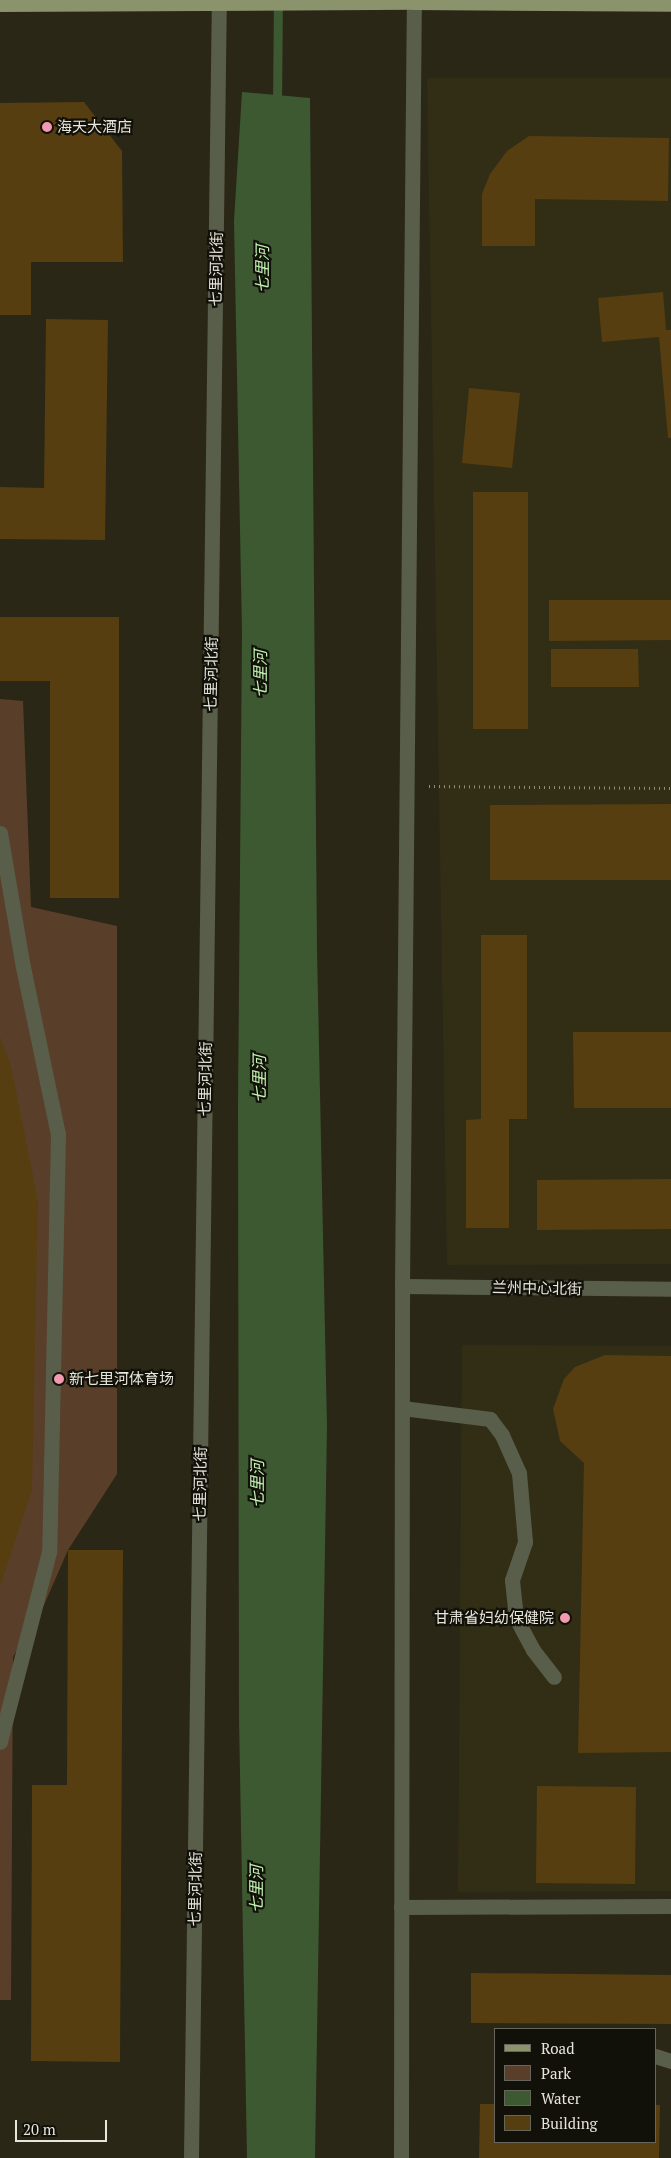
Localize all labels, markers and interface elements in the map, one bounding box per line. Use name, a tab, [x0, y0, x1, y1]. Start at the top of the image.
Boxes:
place label: 海天大酒店	[57, 118, 132, 136]
marker: 海天大酒店	[41, 121, 53, 133]
street label: 七里河北街	[206, 231, 226, 307]
water label: 七里河	[252, 245, 272, 293]
street label: 七里河北街	[201, 636, 221, 712]
water label: 七里河	[250, 650, 270, 698]
street label: 七里河北街	[195, 1041, 215, 1117]
water label: 七里河	[249, 1055, 269, 1103]
street label: 兰州中心北街	[492, 1278, 582, 1298]
place label: 新七里河体育场	[69, 1370, 174, 1388]
marker: 新七里河体育场	[53, 1373, 65, 1385]
street label: 七里河北街	[190, 1446, 210, 1522]
water label: 七里河	[247, 1460, 267, 1508]
place label: 甘肃省妇幼保健院	[434, 1609, 554, 1627]
marker: 甘肃省妇幼保健院	[558, 1611, 572, 1625]
street label: 七里河北街	[185, 1851, 205, 1927]
water label: 七里河	[246, 1865, 266, 1913]
legend	[493, 2028, 656, 2143]
text: Road	[541, 2038, 574, 2058]
text: Park	[541, 2063, 571, 2083]
text: Water	[541, 2088, 580, 2108]
scale bar	[18, 2110, 110, 2142]
text: Building	[541, 2113, 598, 2133]
text: 20 m	[23, 2119, 56, 2139]

